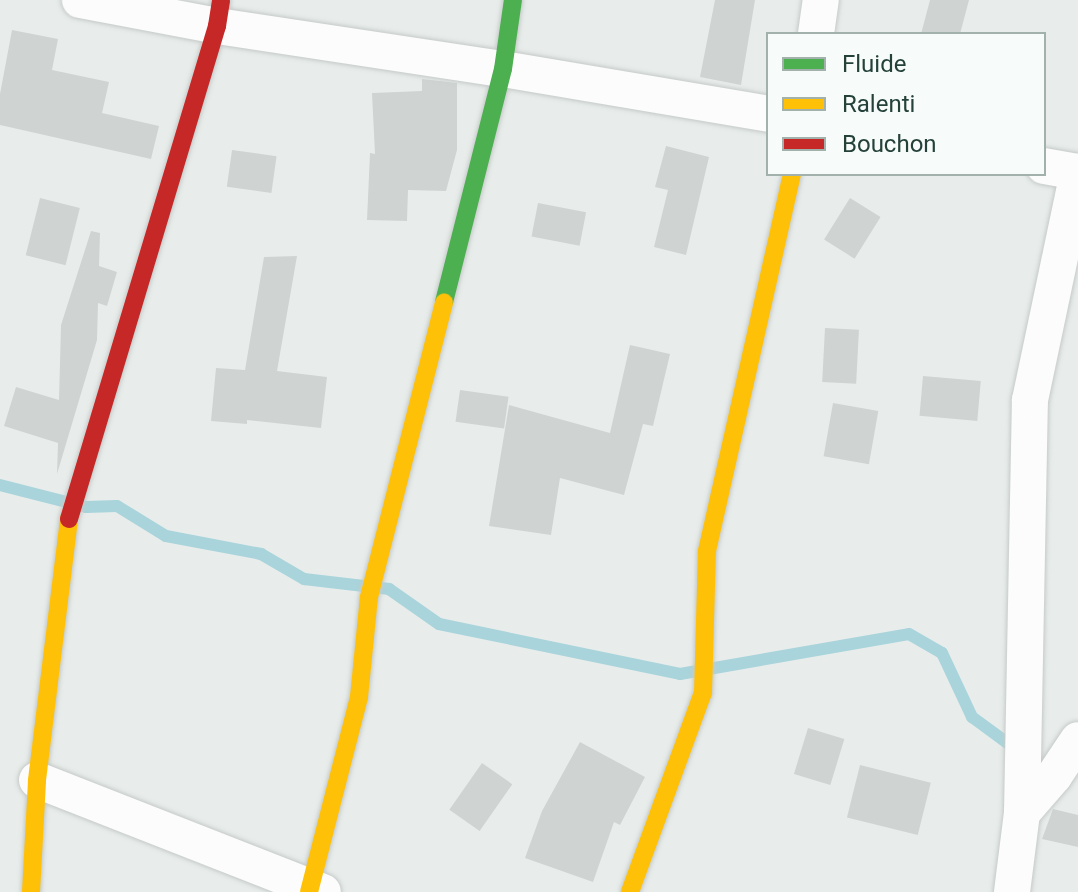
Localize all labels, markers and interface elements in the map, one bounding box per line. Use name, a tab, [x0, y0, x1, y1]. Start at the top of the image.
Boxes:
legend	[766, 32, 1046, 176]
text: Fluide	[842, 50, 906, 78]
text: Ralenti	[842, 90, 915, 118]
text: Bouchon	[842, 130, 937, 158]

